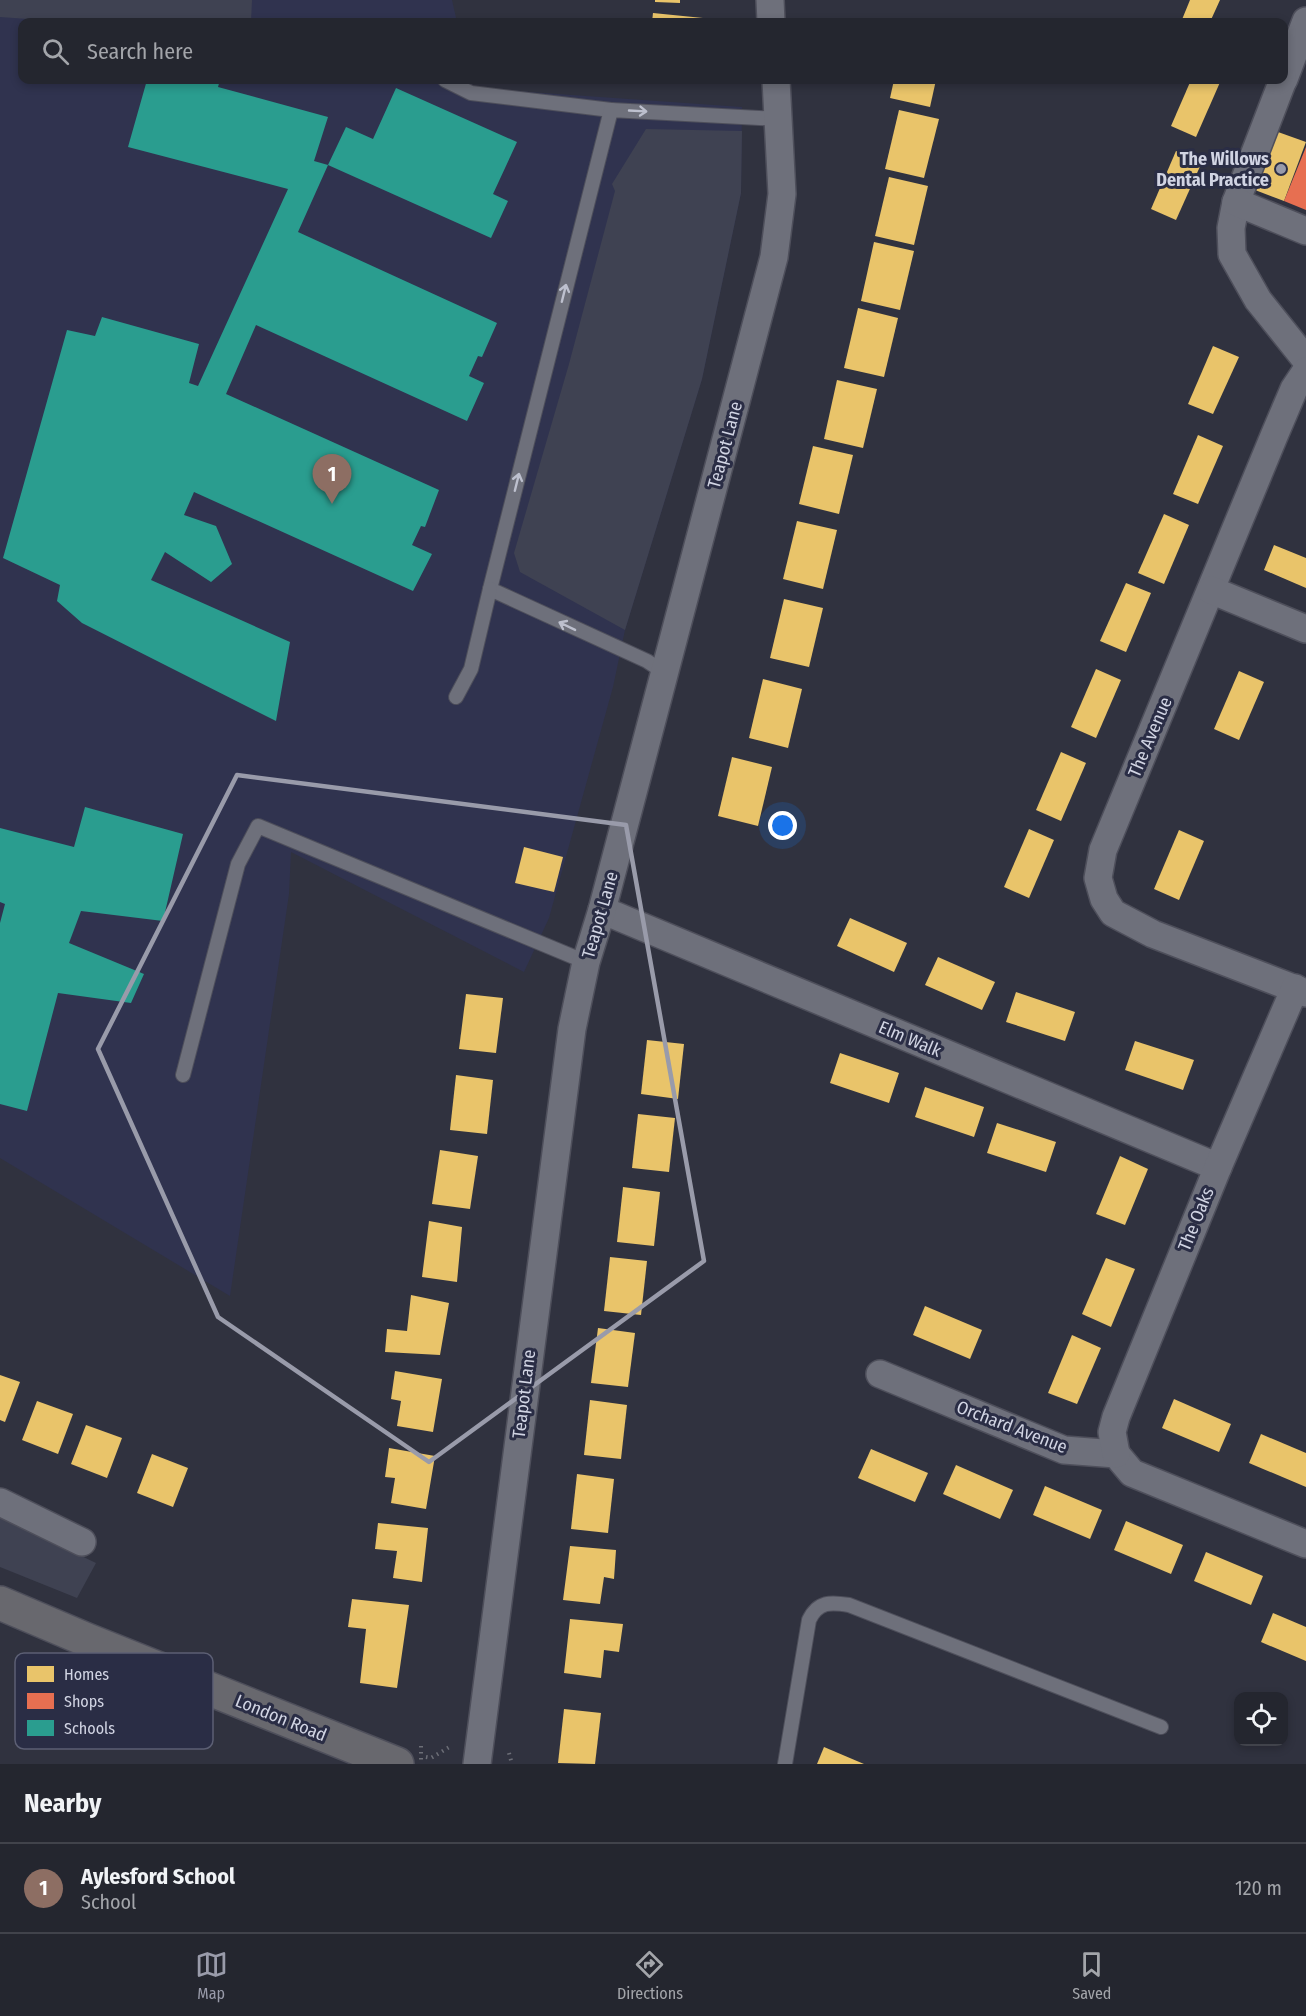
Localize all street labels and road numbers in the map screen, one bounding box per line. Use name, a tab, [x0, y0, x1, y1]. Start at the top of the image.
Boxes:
street label: Teapot Lane	[703, 399, 747, 491]
street label: The Avenue	[1123, 693, 1177, 780]
street label: Teapot Lane	[577, 869, 623, 961]
street label: Elm Walk	[875, 1016, 945, 1062]
street label: The Oaks	[1173, 1184, 1219, 1254]
street label: Teapot Lane	[508, 1348, 540, 1440]
street label: Orchard Avenue	[954, 1396, 1071, 1458]
street label: London Road	[232, 1690, 330, 1746]

